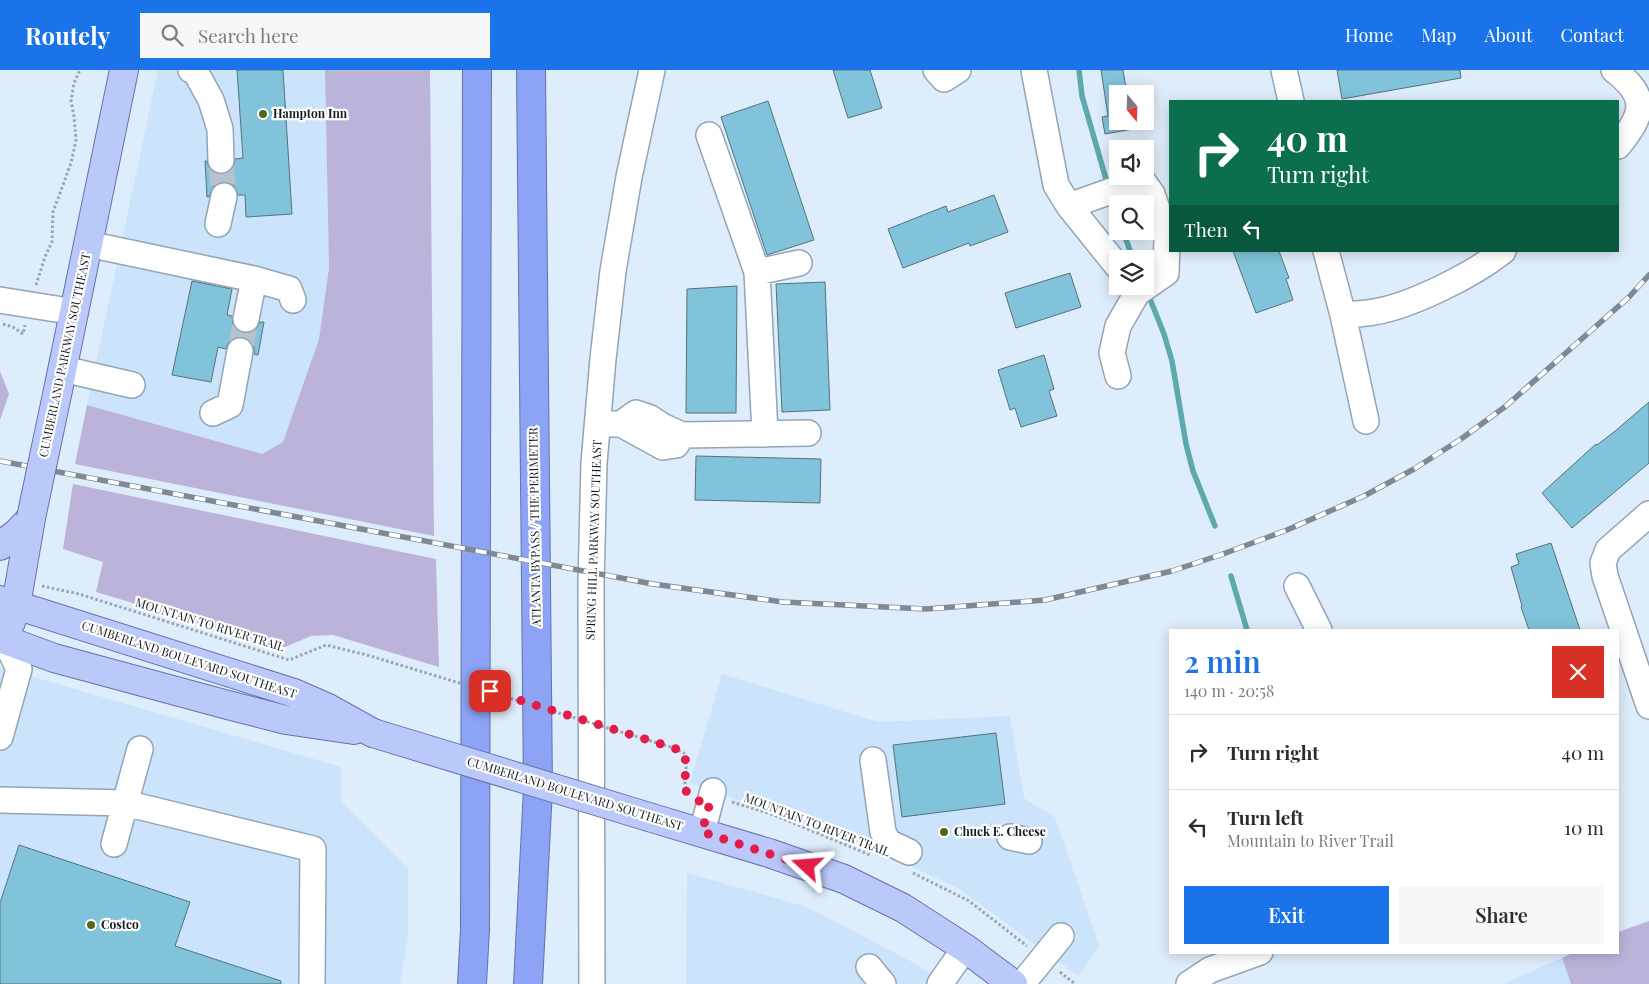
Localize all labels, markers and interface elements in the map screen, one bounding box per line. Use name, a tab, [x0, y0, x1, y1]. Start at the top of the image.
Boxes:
search box	[140, 13, 490, 58]
text: Routely	[25, 19, 110, 51]
icon: search	[158, 21, 186, 49]
text: Search here	[198, 22, 299, 48]
text: Home	[1345, 23, 1393, 47]
text: Map	[1421, 23, 1456, 47]
text: About	[1484, 23, 1533, 47]
text: Contact	[1561, 23, 1624, 47]
north arrow	[1109, 85, 1154, 130]
map controls	[1109, 85, 1154, 295]
place label: Hampton Inn	[273, 105, 348, 121]
marker: Hampton Inn	[257, 108, 269, 120]
text: 40 m	[1267, 114, 1348, 161]
icon: right	[1184, 120, 1249, 185]
button: sound	[1109, 140, 1154, 185]
text: Turn right	[1267, 159, 1369, 189]
button: search	[1109, 195, 1154, 240]
icon: left	[1238, 215, 1266, 243]
text: Then	[1184, 216, 1228, 242]
street label: CUMBERLAND PARKWAY SOUTHEAST	[34, 250, 94, 459]
button: layers	[1109, 250, 1154, 295]
street label: ATLANTA BYPASS / THE PERIMETER	[524, 427, 544, 628]
street label: SPRING HILL PARKWAY SOUTHEAST	[582, 439, 605, 640]
street label: MOUNTAIN TO RIVER TRAIL	[134, 594, 287, 654]
street label: CUMBERLAND BOULEVARD SOUTHEAST	[80, 617, 299, 702]
text: 2 min	[1184, 641, 1261, 681]
button: close	[1552, 646, 1604, 698]
pin	[469, 670, 511, 712]
icon: arrive	[476, 677, 504, 705]
text: 140 m · 20:58	[1184, 680, 1274, 701]
icon: right	[1184, 738, 1212, 766]
text: Turn right	[1227, 739, 1319, 765]
text: 40 m	[1562, 739, 1604, 765]
street label: CUMBERLAND BOULEVARD SOUTHEAST	[465, 752, 686, 834]
street label: MOUNTAIN TO RIVER TRAIL	[742, 789, 893, 859]
text: Turn left	[1227, 804, 1304, 830]
icon: left	[1184, 813, 1212, 841]
text: 10 m	[1564, 814, 1604, 840]
place label: Chuck E. Cheese	[954, 823, 1046, 839]
marker: Chuck E. Cheese	[938, 826, 950, 838]
text: Mountain to River Trail	[1227, 830, 1394, 851]
position arrow	[780, 839, 832, 891]
button: Exit	[1184, 886, 1389, 944]
button: Share	[1399, 886, 1604, 944]
place label: Costco	[101, 916, 139, 932]
marker: Costco	[85, 919, 97, 931]

